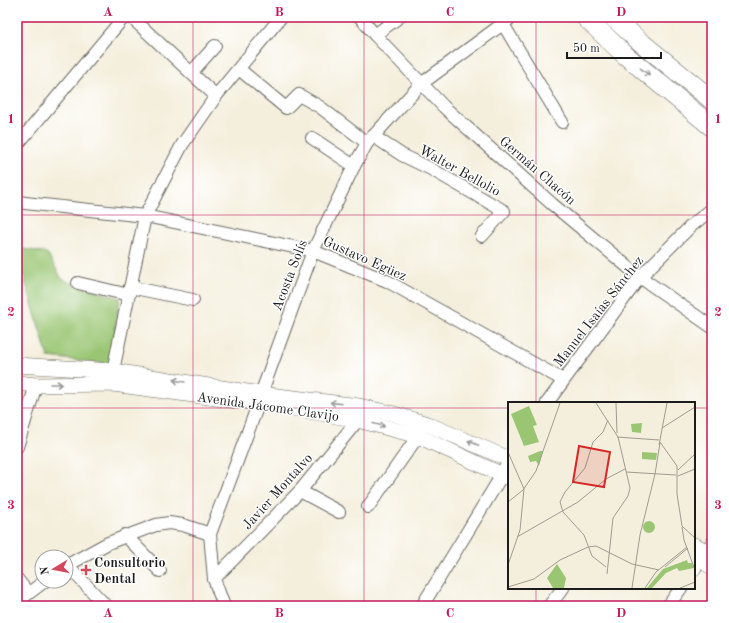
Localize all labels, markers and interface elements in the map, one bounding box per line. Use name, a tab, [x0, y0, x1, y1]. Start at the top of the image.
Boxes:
text: A	[103, 6, 113, 19]
text: B	[274, 6, 284, 19]
text: C	[446, 6, 454, 19]
text: D	[616, 6, 626, 19]
scale bar	[567, 34, 661, 60]
text: 50 m	[573, 42, 600, 55]
one-way arrow	[639, 67, 650, 76]
text: 1	[7, 113, 15, 126]
text: 1	[714, 113, 722, 126]
street label: Germán Chacón	[496, 134, 579, 208]
street label: Walter Bellolio	[416, 143, 503, 199]
street label: Gustavo Egüez	[321, 234, 409, 284]
street label: Acosta Solís	[270, 238, 310, 313]
street label: Manuel Isaías Sánchez	[551, 254, 646, 370]
text: 2	[7, 306, 15, 319]
text: 2	[714, 306, 722, 319]
one-way arrow	[173, 377, 186, 385]
one-way arrow	[49, 381, 62, 388]
street label: Avenida Jácome Clavijo	[196, 390, 340, 424]
one-way arrow	[330, 399, 343, 407]
inset map	[508, 402, 695, 589]
one-way arrow	[372, 422, 385, 429]
one-way arrow	[468, 439, 480, 447]
street label: Javier Montalvo	[240, 451, 315, 532]
text: 3	[7, 499, 15, 512]
text: 3	[714, 499, 722, 512]
north arrow	[34, 549, 74, 589]
place label: Consultorio Dental	[94, 556, 166, 586]
text: N	[39, 565, 52, 576]
marker: Consultorio Dental	[81, 565, 91, 575]
text: A	[103, 607, 113, 620]
text: B	[274, 607, 284, 620]
text: C	[446, 607, 454, 620]
text: D	[616, 607, 626, 620]

